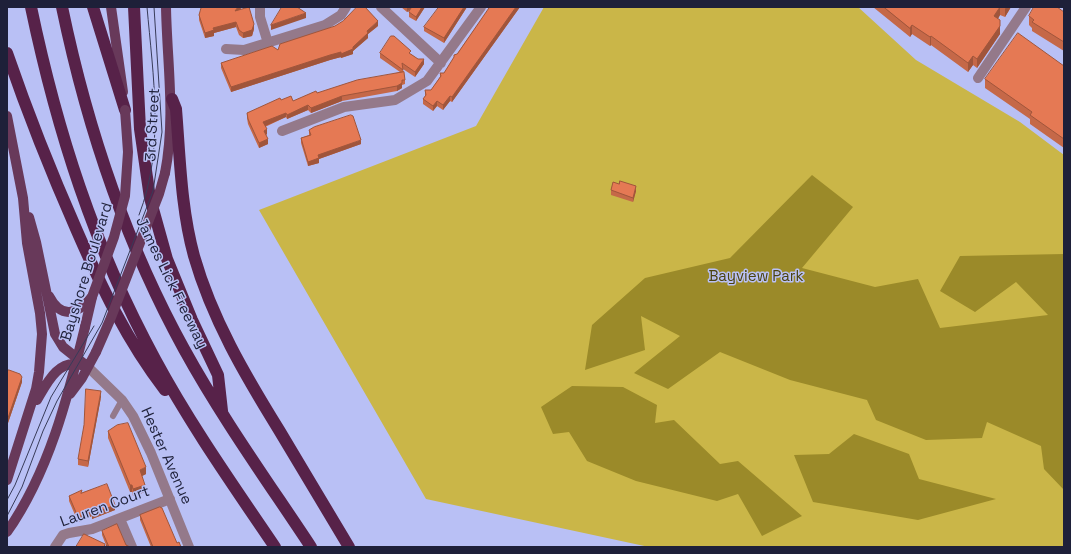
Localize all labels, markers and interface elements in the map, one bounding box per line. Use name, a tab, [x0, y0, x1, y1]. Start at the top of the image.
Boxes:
street label: 3rd Street	[142, 88, 164, 162]
street label: Bayshore Boulevard	[57, 200, 117, 344]
street label: James Lick Freeway	[131, 214, 211, 352]
park label: Bayview Park	[708, 268, 804, 286]
street label: Hester Avenue	[137, 405, 195, 507]
street label: Lauren Court	[58, 483, 152, 531]

